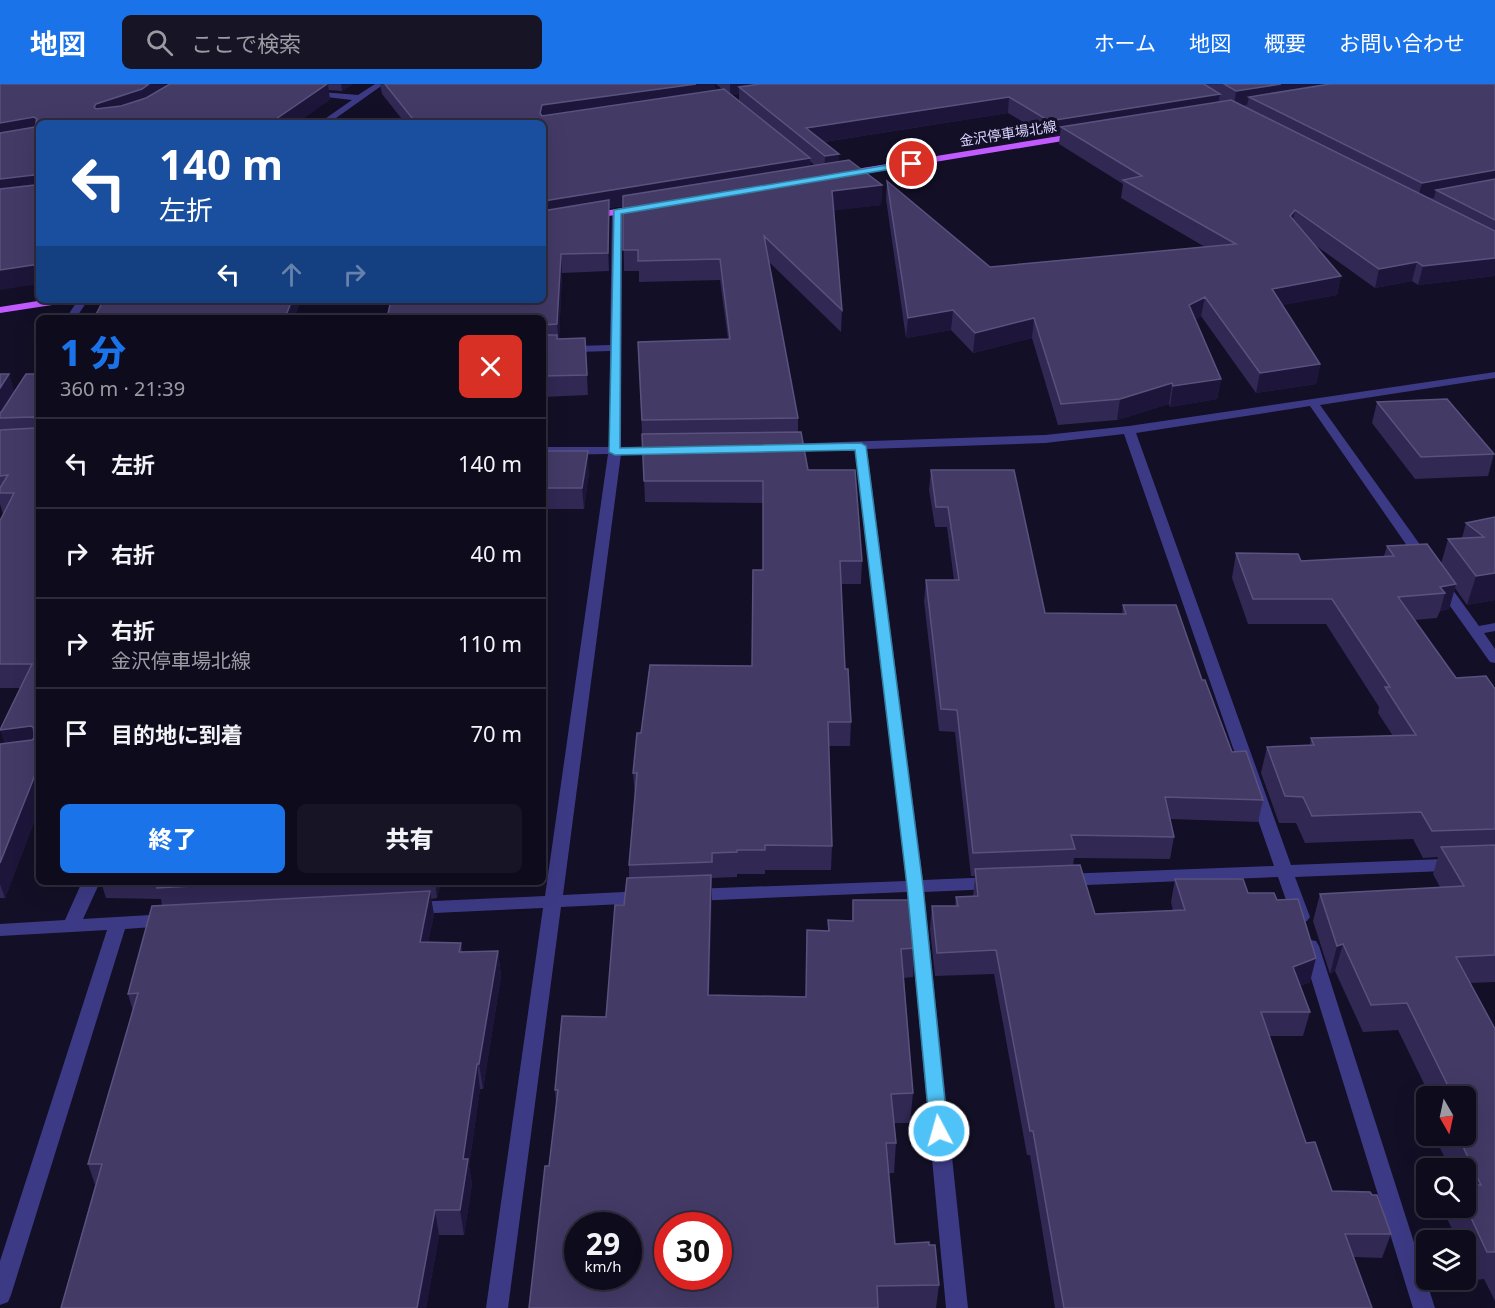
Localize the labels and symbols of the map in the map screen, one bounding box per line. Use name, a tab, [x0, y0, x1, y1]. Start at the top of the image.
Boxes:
street label: 金沢停車場北線	[958, 116, 1058, 150]
pin	[886, 138, 937, 189]
north arrow	[1416, 1086, 1476, 1146]
position arrow	[907, 1099, 971, 1163]
speed limit sign: 30	[654, 1212, 732, 1290]

